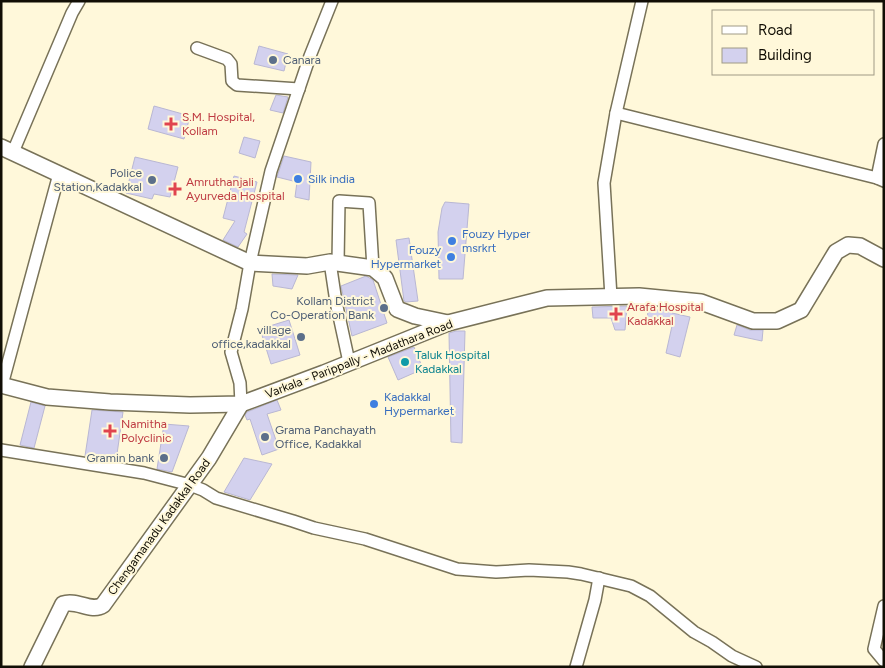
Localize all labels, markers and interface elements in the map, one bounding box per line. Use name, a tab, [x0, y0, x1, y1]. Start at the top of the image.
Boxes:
legend	[712, 10, 875, 75]
text: Road	[758, 21, 793, 39]
text: Building	[758, 46, 812, 64]
place label: Canara	[283, 53, 321, 67]
marker: Canara	[267, 54, 279, 66]
place label: S.M. Hospital, Kollam	[182, 110, 255, 138]
marker: S.M. Hospital, Kollam	[164, 117, 178, 131]
place label: Police Station,Kadakkal	[54, 166, 142, 194]
place label: Silk india	[308, 172, 355, 186]
marker: Silk india	[292, 173, 304, 185]
marker: Police Station,Kadakkal	[146, 174, 158, 186]
place label: Amruthanjali Ayurveda Hospital	[186, 175, 285, 203]
marker: Amruthanjali Ayurveda Hospital	[168, 182, 182, 196]
place label: Fouzy Hyper msrkrt	[462, 227, 530, 255]
marker: Fouzy Hyper msrkrt	[446, 235, 458, 247]
place label: Fouzy Hypermarket	[371, 243, 442, 271]
marker: Fouzy Hypermarket	[445, 251, 457, 263]
place label: Kollam District Co-Operation Bank	[270, 294, 374, 322]
place label: Arafa Hospital Kadakkal	[627, 300, 703, 328]
marker: Kollam District Co-Operation Bank	[378, 302, 390, 314]
marker: Arafa Hospital Kadakkal	[609, 307, 623, 321]
street label: Varkala - Parippally - Madathara Road	[263, 317, 455, 401]
place label: village office,kadakkal	[211, 323, 291, 351]
marker: village office,kadakkal	[295, 331, 307, 343]
place label: Taluk Hospital Kadakkal	[415, 348, 490, 376]
marker: Taluk Hospital Kadakkal	[399, 356, 411, 368]
place label: Kadakkal Hypermarket	[384, 390, 455, 418]
marker: Kadakkal Hypermarket	[368, 398, 380, 410]
place label: Namitha Polyclinic	[121, 417, 172, 445]
place label: Grama Panchayath Office, Kadakkal	[275, 423, 376, 451]
marker: Namitha Polyclinic	[103, 424, 117, 438]
marker: Grama Panchayath Office, Kadakkal	[259, 431, 271, 443]
place label: Gramin bank	[86, 451, 154, 465]
marker: Gramin bank	[158, 452, 170, 464]
street label: Chengamanadu Kadakkal Road	[105, 456, 213, 598]

